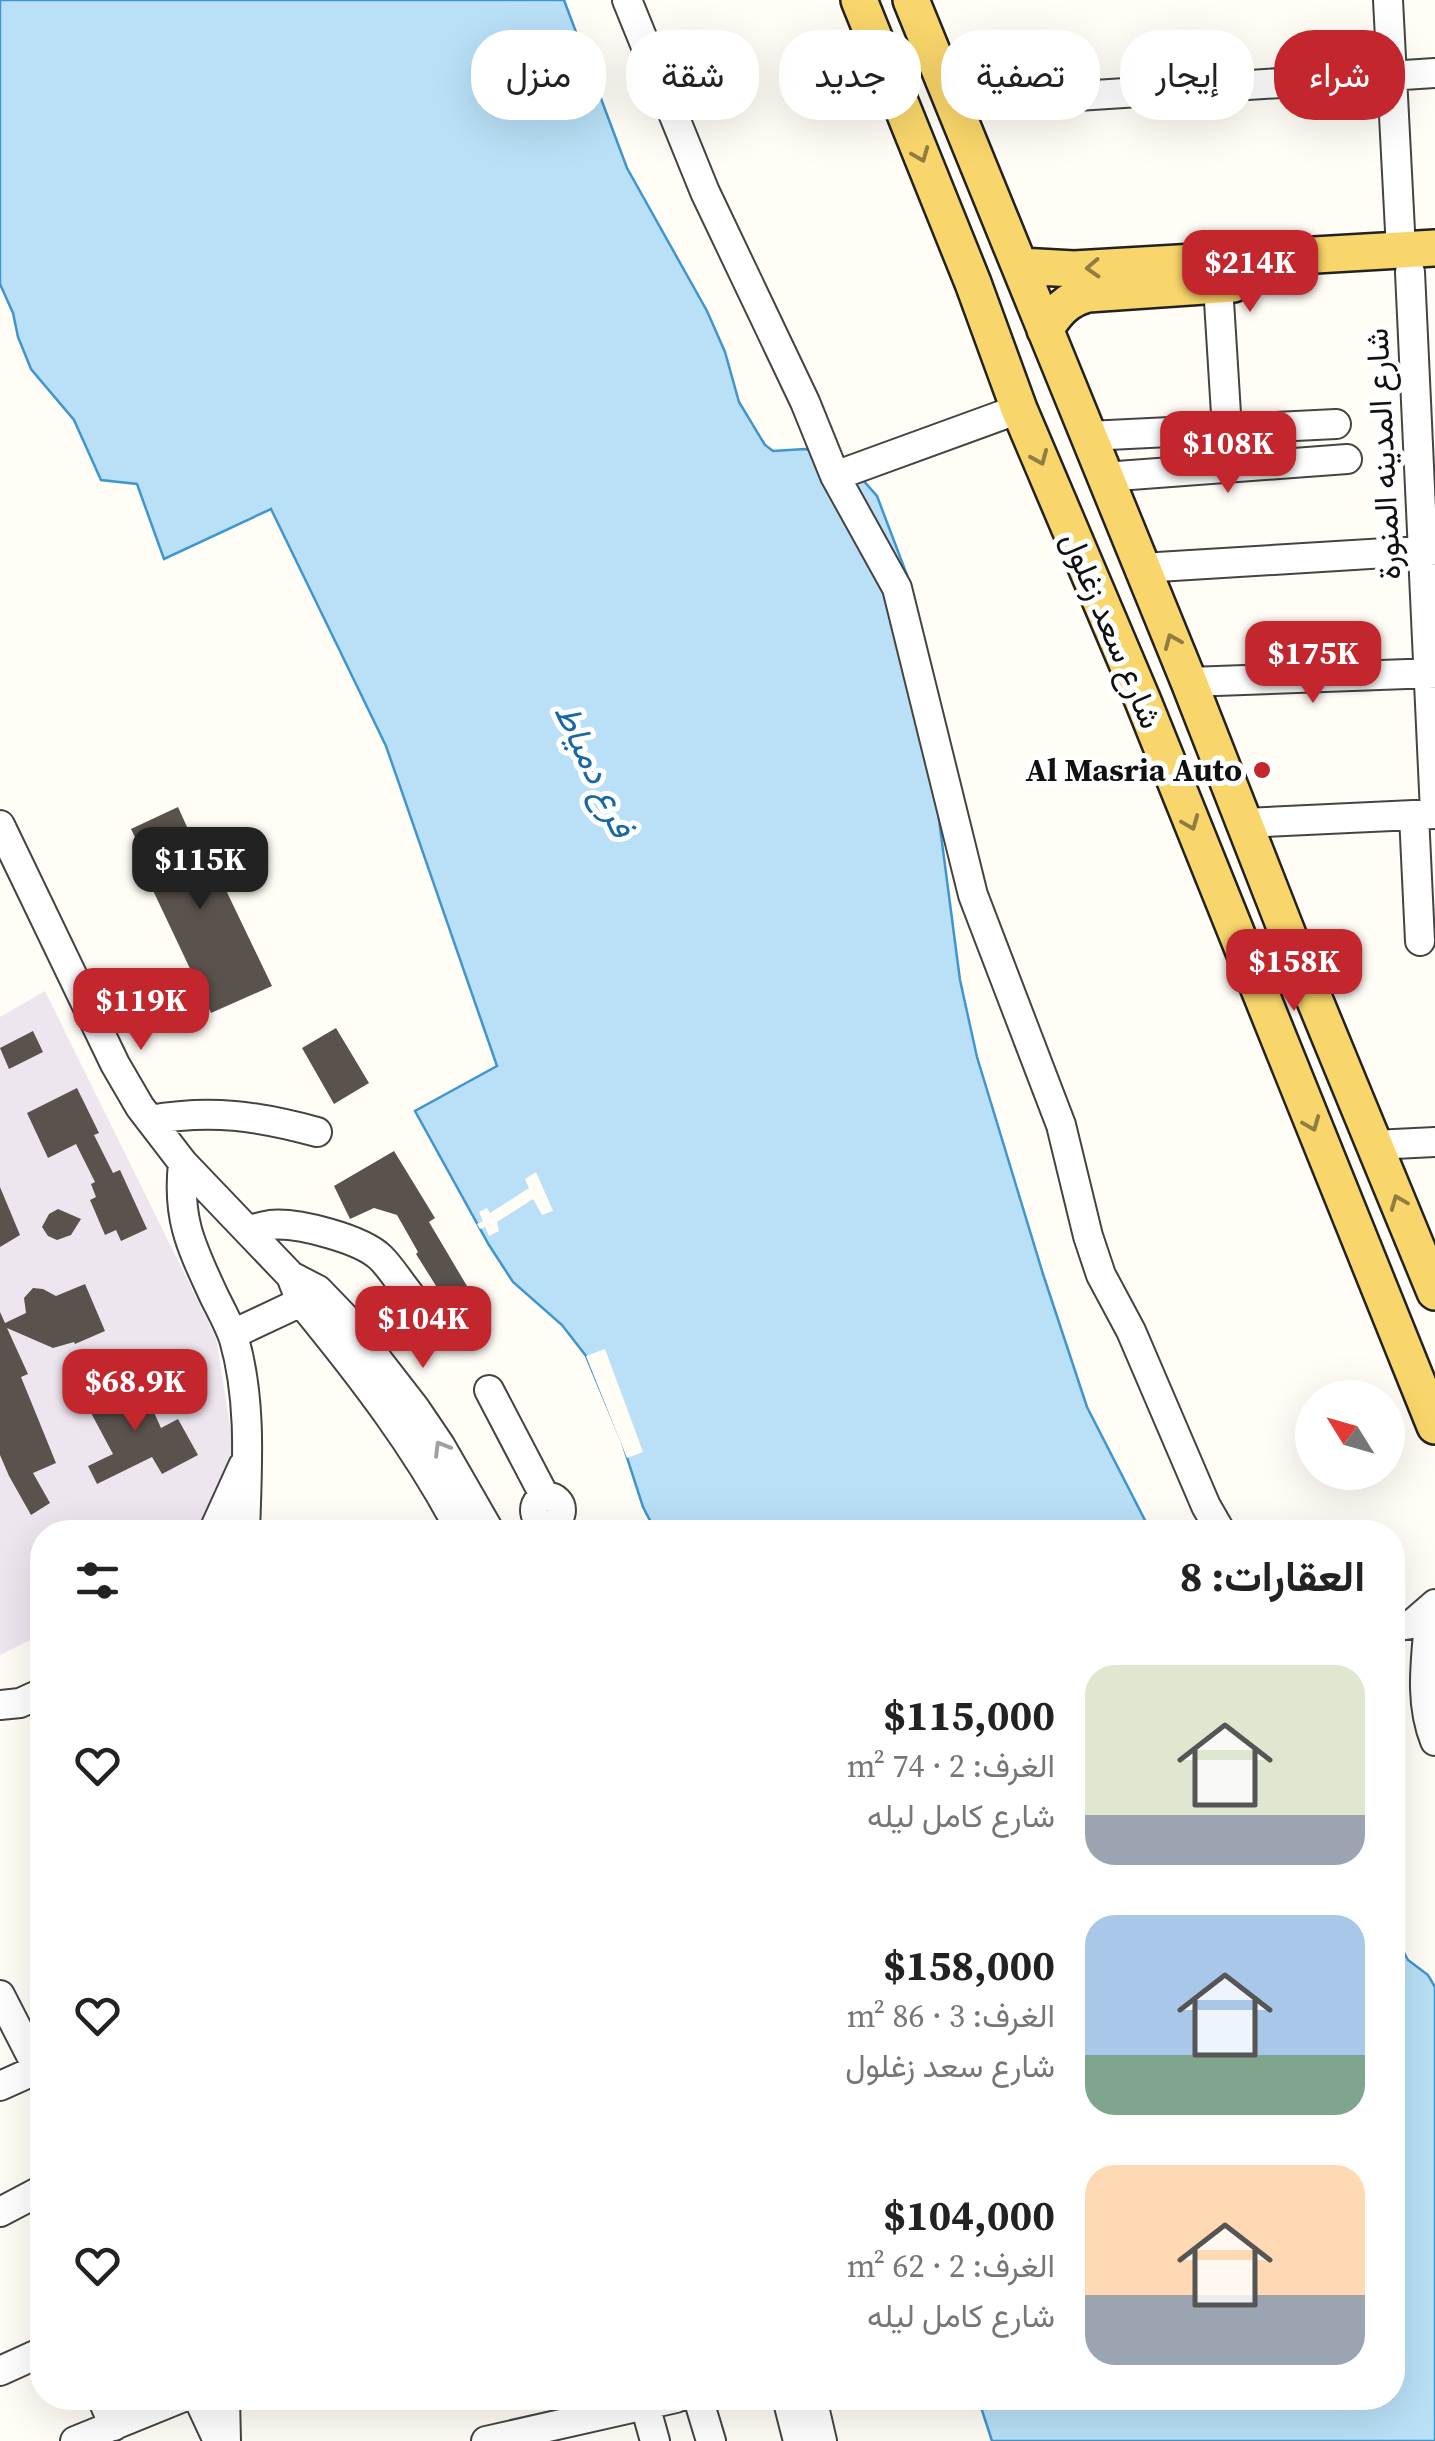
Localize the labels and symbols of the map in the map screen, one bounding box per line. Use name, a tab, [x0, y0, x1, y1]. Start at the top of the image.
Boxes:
one-way arrow	[910, 145, 930, 163]
pin: $214K	[1180, 230, 1320, 315]
one-way arrow	[1085, 257, 1101, 278]
street label: شارع المدينه المنورة	[1354, 327, 1412, 581]
pin: $108K	[1158, 411, 1298, 496]
one-way arrow	[1028, 448, 1048, 466]
street label: شارع سعد زغلول	[1051, 525, 1173, 735]
pin: $175K	[1243, 621, 1383, 706]
one-way arrow	[1163, 633, 1183, 650]
water label: فرع دمياط	[543, 695, 647, 846]
place label: Al Masria Auto	[1025, 748, 1242, 792]
marker: Al Masria Auto	[1251, 759, 1273, 781]
one-way arrow	[1180, 813, 1200, 830]
pin: $115K	[130, 827, 270, 912]
pin: $158K	[1224, 929, 1364, 1014]
pin: $119K	[71, 968, 211, 1053]
one-way arrow	[1301, 1114, 1321, 1132]
one-way arrow	[1389, 1194, 1409, 1212]
pin: $104K	[353, 1286, 493, 1371]
pin: $68.9K	[54, 1349, 216, 1434]
north arrow	[1295, 1380, 1405, 1490]
one-way arrow	[434, 1441, 453, 1459]

